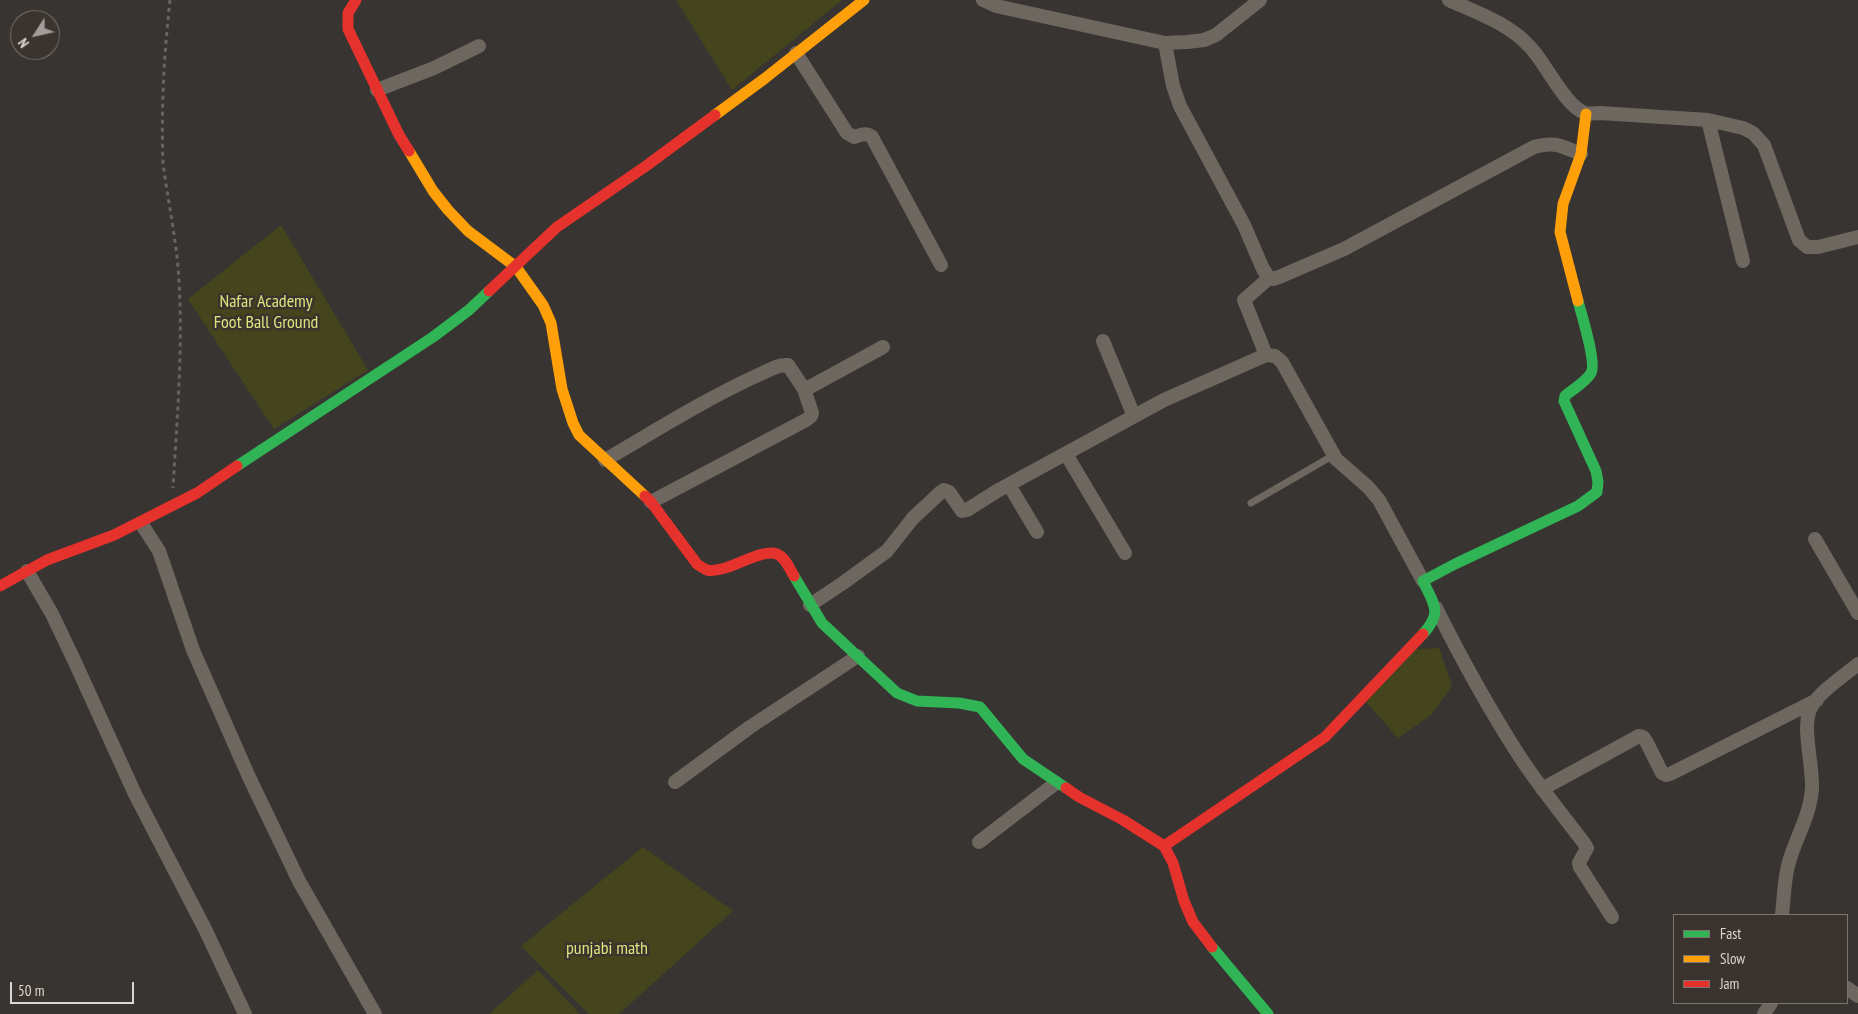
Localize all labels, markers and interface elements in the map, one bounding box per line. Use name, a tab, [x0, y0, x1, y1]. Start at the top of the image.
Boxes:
north arrow	[10, 10, 60, 60]
text: N	[14, 35, 33, 51]
park label: Nafar Academy Foot Ball Ground	[214, 291, 318, 334]
legend	[1673, 914, 1848, 1004]
text: Fast	[1720, 924, 1741, 943]
park label: punjabi math	[566, 938, 648, 960]
text: Slow	[1720, 949, 1745, 968]
scale bar	[12, 972, 136, 1004]
text: Jam	[1720, 974, 1739, 993]
text: 50 m	[18, 981, 44, 1000]

